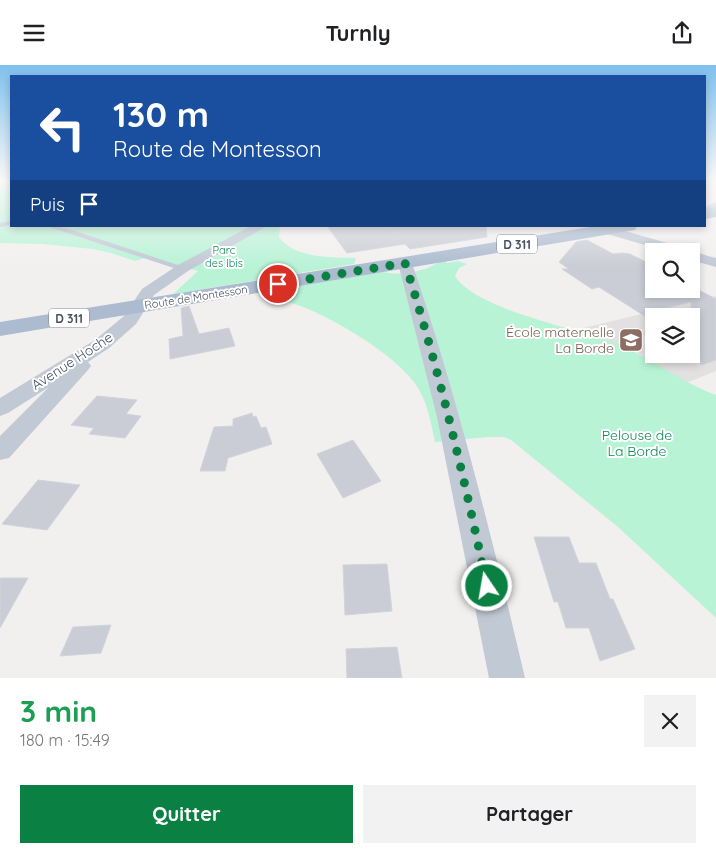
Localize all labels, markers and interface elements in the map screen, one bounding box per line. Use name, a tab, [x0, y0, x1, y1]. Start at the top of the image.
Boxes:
icon: menu	[20, 19, 48, 47]
text: Turnly	[325, 19, 391, 47]
icon: share	[668, 19, 696, 47]
text: 130 m	[113, 92, 209, 136]
icon: left	[30, 95, 95, 160]
text: Route de Montesson	[113, 135, 322, 163]
icon: arrive	[75, 190, 103, 218]
text: Puis	[30, 192, 65, 216]
road number: D 311	[497, 235, 537, 253]
park label: Parc des Ibis	[205, 243, 243, 270]
map controls	[645, 243, 700, 363]
button: search	[645, 243, 700, 298]
pin	[257, 263, 299, 305]
icon: arrive	[264, 270, 292, 298]
street label: Route de Montesson	[143, 282, 249, 312]
button: layers	[645, 308, 700, 363]
road number: D 311	[49, 309, 89, 327]
place label: École maternelle La Borde	[506, 323, 614, 357]
school or university icon: École maternelle La Borde	[618, 327, 644, 353]
street label: Avenue Hoche	[28, 328, 116, 394]
park label: Pelouse de La Borde	[602, 426, 672, 460]
position arrow	[460, 559, 512, 611]
text: 3 min	[20, 692, 97, 730]
button: close	[644, 695, 696, 747]
text: 180 m · 15:49	[20, 730, 110, 750]
button: Quitter	[20, 785, 353, 843]
button: Partager	[363, 785, 696, 843]

